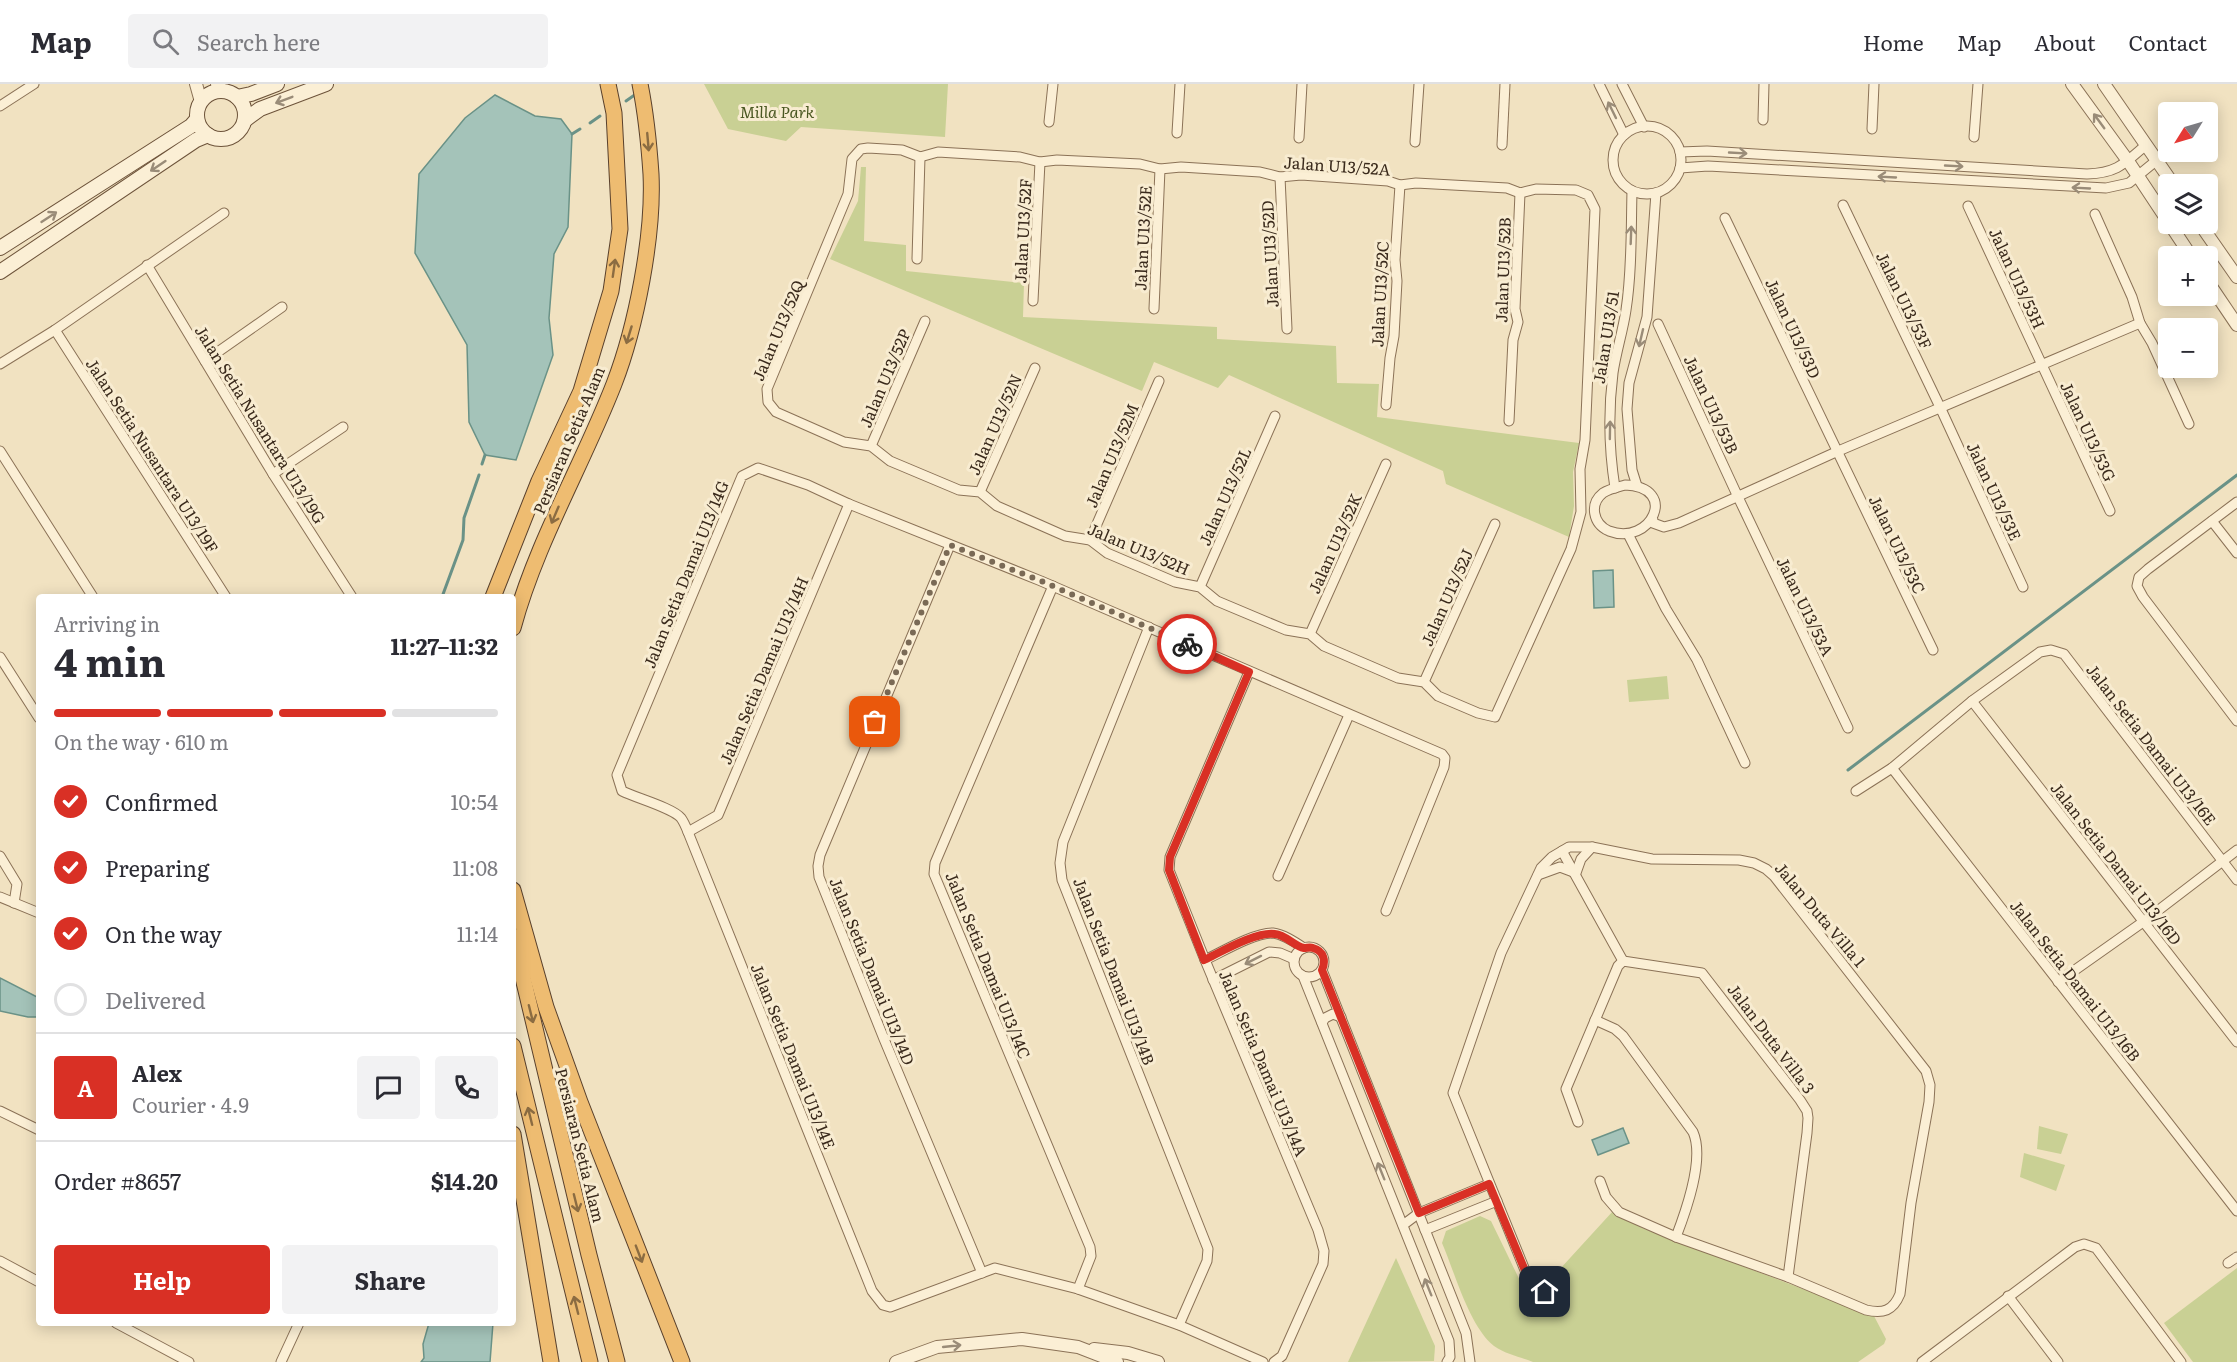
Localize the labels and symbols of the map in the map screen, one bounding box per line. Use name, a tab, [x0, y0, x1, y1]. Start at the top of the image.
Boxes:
one-way arrow	[275, 95, 294, 106]
park label: Milla Park	[740, 99, 814, 123]
one-way arrow	[1605, 101, 1617, 119]
north arrow	[2158, 102, 2218, 162]
one-way arrow	[2093, 114, 2105, 130]
one-way arrow	[643, 131, 654, 151]
one-way arrow	[1728, 147, 1748, 158]
street label: Jalan U13/52A	[1283, 149, 1391, 181]
one-way arrow	[150, 160, 167, 172]
one-way arrow	[1944, 160, 1964, 171]
one-way arrow	[1877, 171, 1897, 182]
street label: Jalan U13/52F	[1007, 178, 1037, 284]
one-way arrow	[2072, 182, 2092, 193]
street label: Jalan U13/52E	[1127, 185, 1157, 291]
street label: Jalan U13/52D	[1254, 200, 1284, 308]
one-way arrow	[40, 210, 57, 222]
street label: Jalan U13/52B	[1488, 217, 1516, 323]
street label: Jalan U13/53H	[1984, 223, 2052, 333]
one-way arrow	[1625, 226, 1636, 246]
street label: Jalan U13/52C	[1364, 240, 1394, 348]
street label: Jalan U13/53F	[1871, 247, 1939, 353]
one-way arrow	[609, 259, 620, 279]
street label: Jalan U13/52Q	[745, 273, 810, 384]
street label: Jalan U13/53D	[1760, 274, 1828, 382]
street label: Jalan U13/51	[1586, 288, 1624, 385]
street label: Jalan Setia Nusantara U13/19G	[190, 320, 332, 528]
one-way arrow	[623, 325, 634, 344]
street label: Jalan U13/52P	[852, 325, 916, 431]
one-way arrow	[1635, 328, 1647, 347]
street label: Jalan U13/53B	[1679, 351, 1745, 457]
street label: Jalan Setia Nusantara U13/19F	[81, 353, 225, 557]
street label: Persiaran Setia Alam	[526, 362, 610, 518]
street label: Jalan U13/52N	[961, 370, 1027, 478]
street label: Jalan U13/53G	[2055, 377, 2123, 485]
street label: Jalan U13/52M	[1078, 399, 1144, 511]
one-way arrow	[1604, 420, 1616, 440]
street label: Jalan U13/53E	[1962, 438, 2028, 544]
street label: Jalan U13/52L	[1192, 443, 1256, 549]
street label: Jalan Setia Damai U13/14G	[636, 477, 734, 671]
street label: Jalan U13/52K	[1301, 489, 1367, 597]
street label: Jalan U13/53C	[1864, 491, 1932, 597]
one-way arrow	[549, 505, 560, 523]
street label: Jalan U13/52H	[1084, 516, 1194, 580]
street label: Jalan U13/52J	[1414, 544, 1478, 649]
street label: Jalan U13/53A	[1772, 552, 1841, 660]
street label: Jalan Setia Damai U13/14H	[713, 572, 813, 768]
courier	[1157, 614, 1217, 674]
street label: Jalan Setia Damai U13/16E	[2081, 658, 2223, 830]
pin	[849, 696, 900, 747]
street label: Jalan Setia Damai U13/16D	[2046, 776, 2188, 950]
street label: Jalan Duta Villa 1	[1770, 856, 1872, 972]
street label: Jalan Setia Damai U13/14C	[940, 868, 1038, 1062]
street label: Jalan Setia Damai U13/14D	[824, 873, 922, 1069]
street label: Jalan Setia Damai U13/14B	[1068, 874, 1162, 1068]
street label: Jalan Setia Damai U13/16B	[2005, 894, 2147, 1066]
one-way arrow	[1244, 955, 1262, 966]
street label: Jalan Setia Damai U13/14E	[746, 959, 842, 1153]
street label: Jalan Setia Damai U13/14A	[1214, 966, 1314, 1160]
street label: Jalan Duta Villa 3	[1722, 978, 1822, 1098]
one-way arrow	[525, 1004, 537, 1023]
street label: Persiaran Setia Alam	[550, 1065, 612, 1225]
one-way arrow	[523, 1106, 535, 1125]
one-way arrow	[1375, 1162, 1386, 1181]
one-way arrow	[571, 1193, 583, 1212]
one-way arrow	[635, 1245, 646, 1263]
pin	[1519, 1266, 1570, 1317]
one-way arrow	[1421, 1278, 1432, 1297]
one-way arrow	[569, 1296, 581, 1315]
one-way arrow	[941, 1340, 961, 1351]

